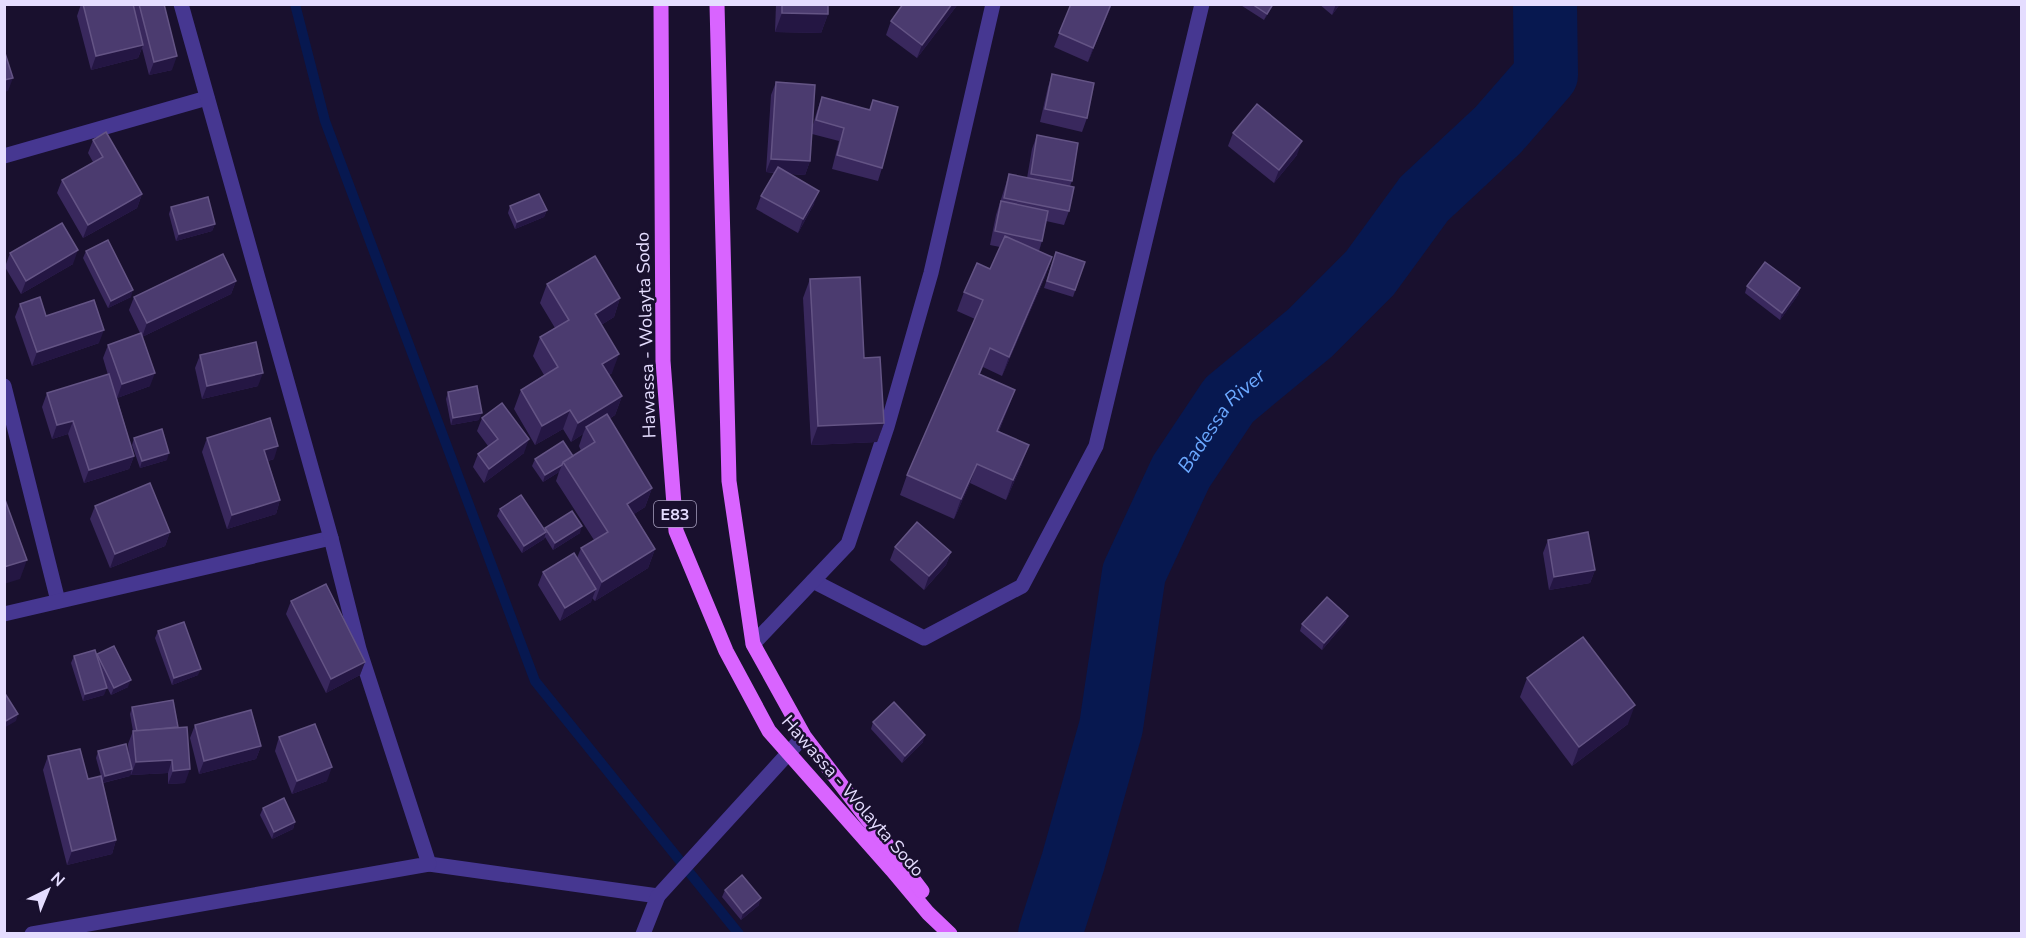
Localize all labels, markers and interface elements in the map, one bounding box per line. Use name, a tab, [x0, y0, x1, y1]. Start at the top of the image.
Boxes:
street label: Hawassa - Wolayta Sodo	[630, 231, 662, 439]
water label: Badessa River	[1171, 362, 1272, 478]
road number: E83	[654, 501, 696, 527]
street label: Hawassa - Wolayta Sodo	[776, 710, 930, 882]
north arrow	[18, 860, 78, 920]
text: N	[46, 868, 69, 892]

